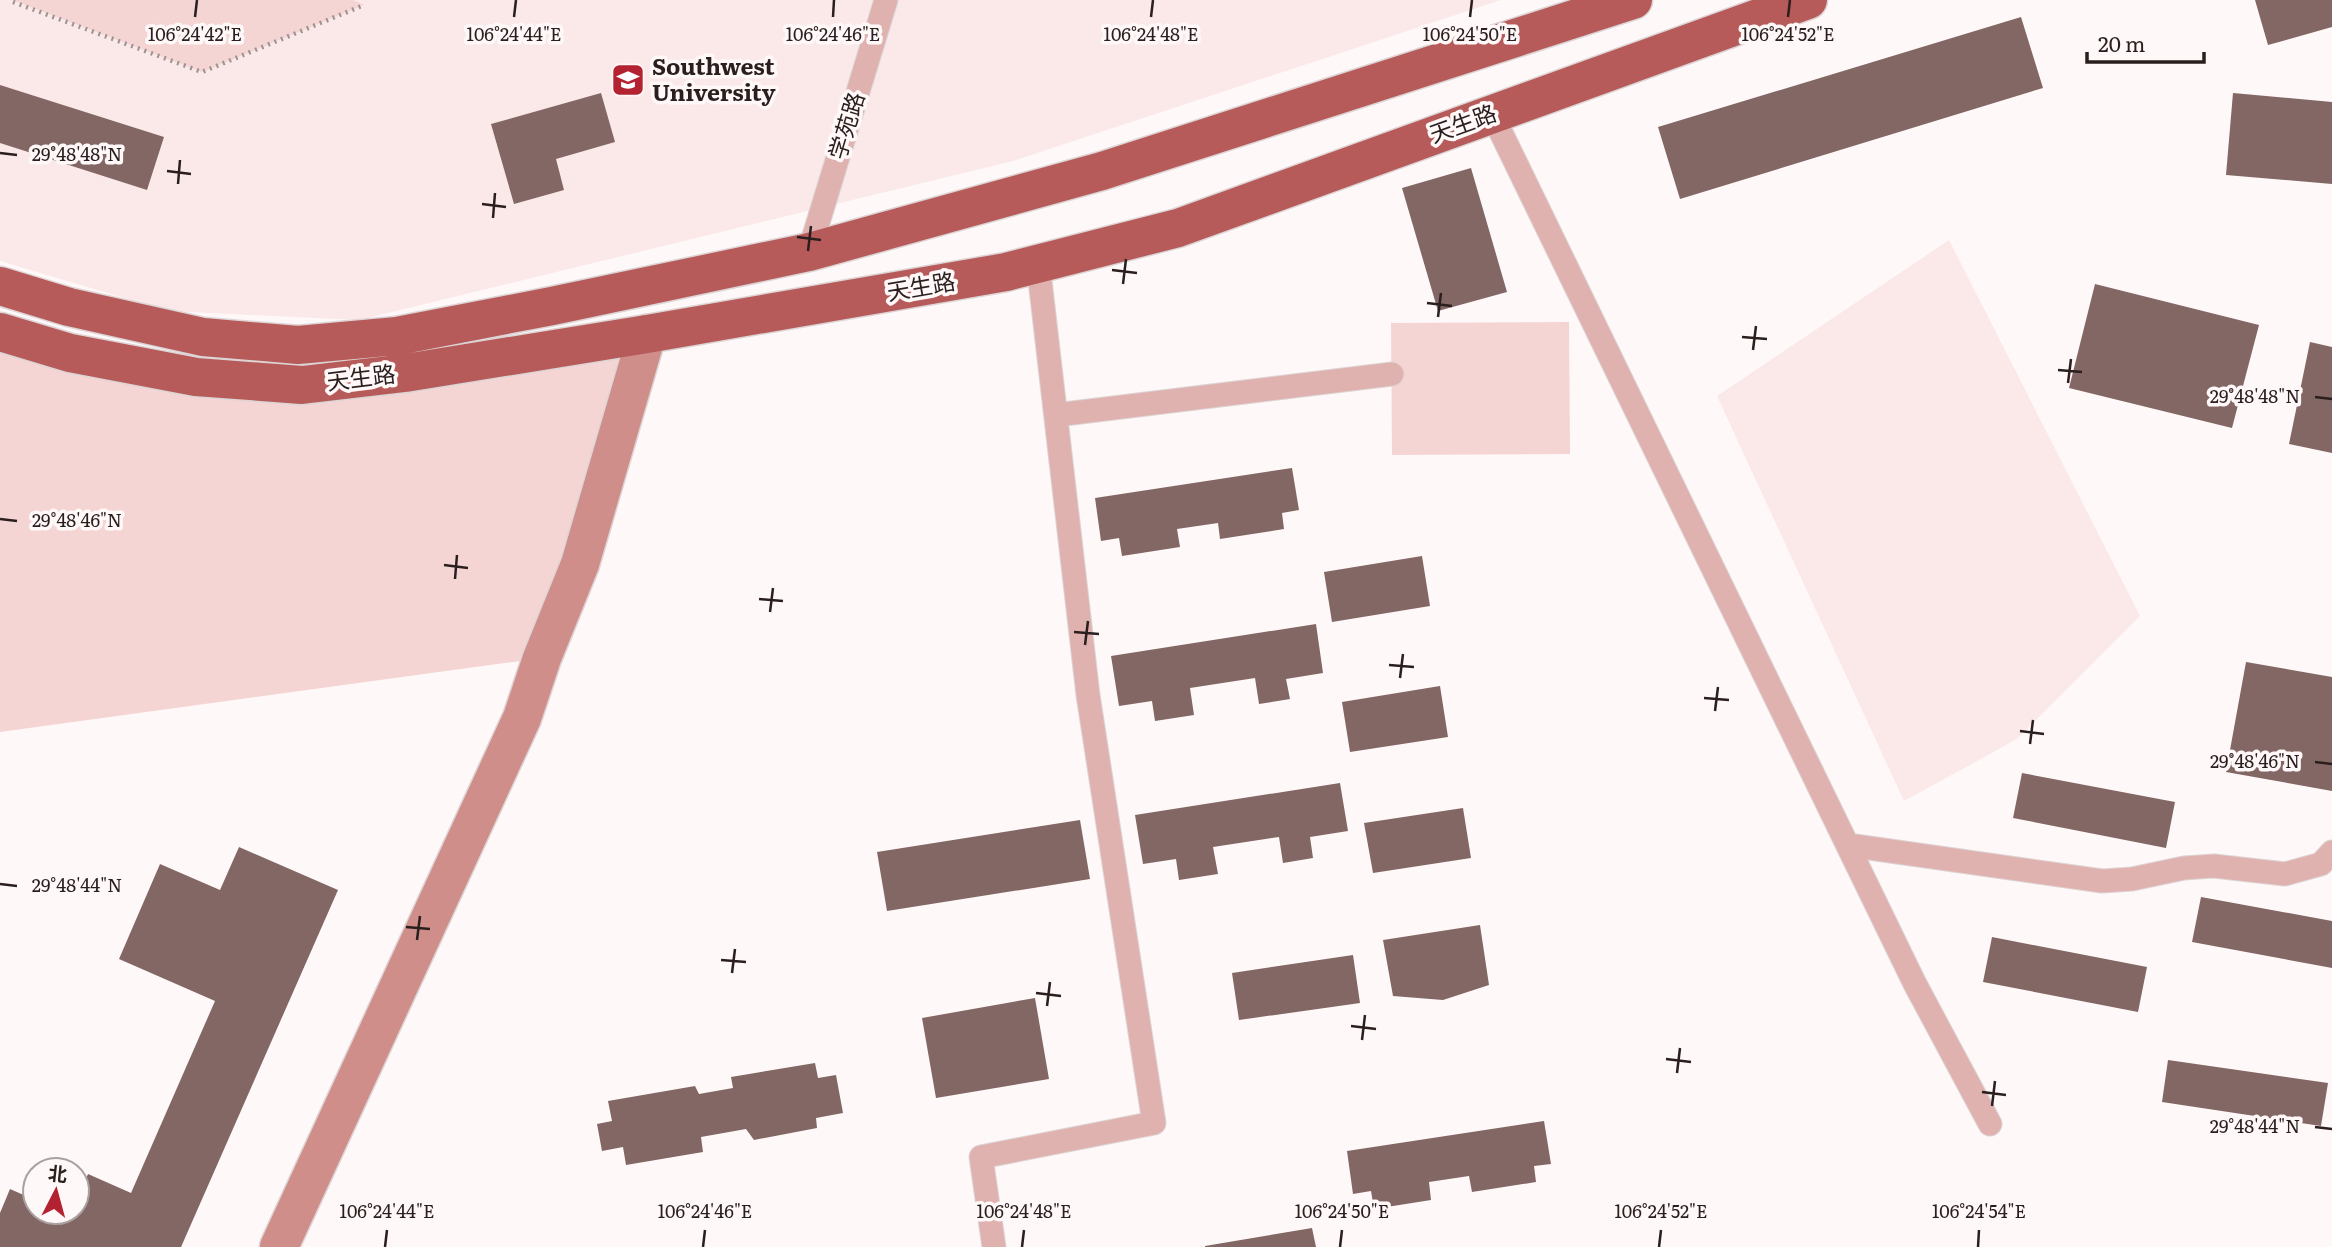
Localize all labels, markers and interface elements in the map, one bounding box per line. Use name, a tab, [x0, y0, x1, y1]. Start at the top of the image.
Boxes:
text: 106°24'42"E	[148, 20, 242, 47]
text: 106°24'44"E	[467, 20, 561, 47]
text: 106°24'46"E	[786, 20, 880, 47]
text: 106°24'48"E	[1104, 20, 1198, 47]
text: 106°24'50"E	[1423, 20, 1517, 47]
text: 106°24'52"E	[1741, 20, 1835, 47]
scale bar	[2087, 21, 2204, 65]
text: 20 m	[2098, 27, 2145, 58]
place label: Southwest University	[652, 48, 776, 108]
school or university icon: Southwest University	[609, 61, 647, 99]
street label: 学苑路	[819, 87, 871, 163]
street label: 天生路	[1424, 94, 1501, 150]
text: 29°48'48"N	[32, 140, 122, 167]
street label: 天生路	[884, 262, 958, 308]
street label: 天生路	[324, 355, 397, 397]
text: 29°48'48"N	[2210, 382, 2300, 409]
text: 29°48'46"N	[32, 506, 122, 533]
text: 29°48'46"N	[2210, 747, 2300, 774]
text: 29°48'44"N	[32, 871, 122, 898]
text: 29°48'44"N	[2210, 1112, 2300, 1139]
north arrow	[21, 1156, 91, 1226]
text: 北	[47, 1158, 69, 1188]
text: 106°24'44"E	[340, 1197, 434, 1224]
text: 106°24'46"E	[658, 1197, 752, 1224]
text: 106°24'48"E	[977, 1197, 1071, 1224]
text: 106°24'50"E	[1295, 1197, 1389, 1224]
text: 106°24'52"E	[1614, 1197, 1708, 1224]
text: 106°24'54"E	[1932, 1197, 2026, 1224]

